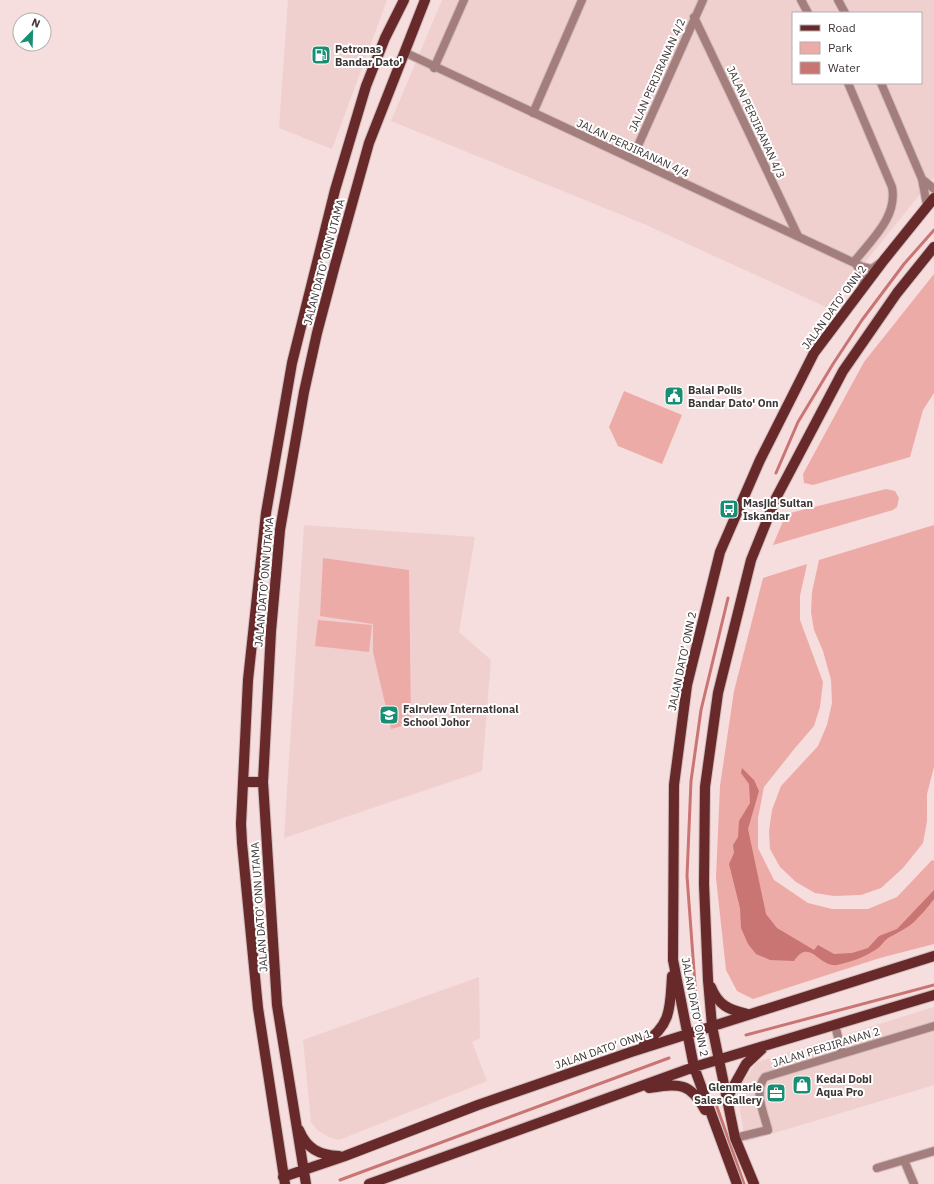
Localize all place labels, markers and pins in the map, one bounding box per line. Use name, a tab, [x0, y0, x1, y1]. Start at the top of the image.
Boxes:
place label: Petronas Bandar Dato'	[335, 42, 402, 69]
fuel station icon: Petronas Bandar Dato'	[310, 44, 332, 66]
place label: Balai Polis Bandar Dato' Onn	[688, 383, 779, 410]
public building icon: Balai Polis Bandar Dato' Onn	[663, 385, 685, 407]
place label: Masjid Sultan Iskandar	[743, 496, 813, 523]
bus stop icon: Masjid Sultan Iskandar	[718, 498, 740, 520]
place label: Fairview International School Johor	[403, 702, 519, 729]
school or university icon: Fairview International School Johor	[378, 704, 400, 726]
place label: Kedai Dobi Aqua Pro	[816, 1072, 872, 1099]
shop icon: Kedai Dobi Aqua Pro	[791, 1074, 813, 1096]
place label: Glenmarie Sales Gallery	[694, 1080, 762, 1107]
office icon: Glenmarie Sales Gallery	[765, 1082, 787, 1104]

